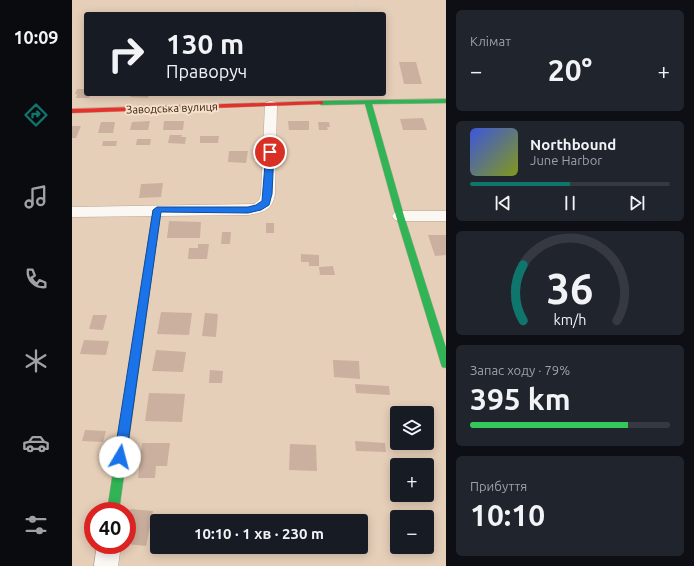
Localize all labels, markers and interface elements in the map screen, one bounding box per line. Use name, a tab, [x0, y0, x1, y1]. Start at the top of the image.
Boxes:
text: 10:09	[13, 27, 59, 47]
icon: right	[100, 28, 152, 80]
text: 130 m	[166, 28, 244, 59]
text: Клімат	[470, 34, 511, 48]
text: 20°	[548, 53, 592, 87]
text: −	[470, 58, 482, 83]
text: +	[658, 58, 670, 83]
text: Праворуч	[166, 61, 247, 81]
street label: Заводська вулиця	[126, 100, 218, 116]
icon: directions	[22, 101, 50, 129]
pin	[253, 135, 287, 169]
text: Northbound	[530, 136, 616, 153]
icon: arrive	[259, 141, 281, 163]
text: June Harbor	[530, 153, 602, 167]
icon: music	[22, 183, 50, 211]
icon: previous	[492, 192, 514, 214]
icon: pause	[559, 192, 581, 214]
icon: next	[626, 192, 648, 214]
icon: phone	[22, 265, 50, 293]
text: 36	[547, 265, 593, 312]
text: km/h	[554, 312, 586, 328]
icon: climate	[22, 347, 50, 375]
text: Запас ходу · 79%	[470, 363, 570, 377]
text: 395 km	[470, 382, 571, 416]
map controls	[390, 406, 434, 554]
button: layers	[390, 406, 434, 450]
icon: car	[22, 429, 50, 457]
position arrow	[99, 436, 141, 478]
button: +	[390, 458, 434, 502]
text: Прибуття	[470, 479, 527, 493]
text: 10:10	[470, 498, 545, 532]
speed limit sign: 40	[84, 502, 136, 554]
button: −	[390, 510, 434, 554]
icon: filters	[22, 511, 50, 539]
text: 10:10 · 1 хв · 230 m	[194, 525, 324, 542]

